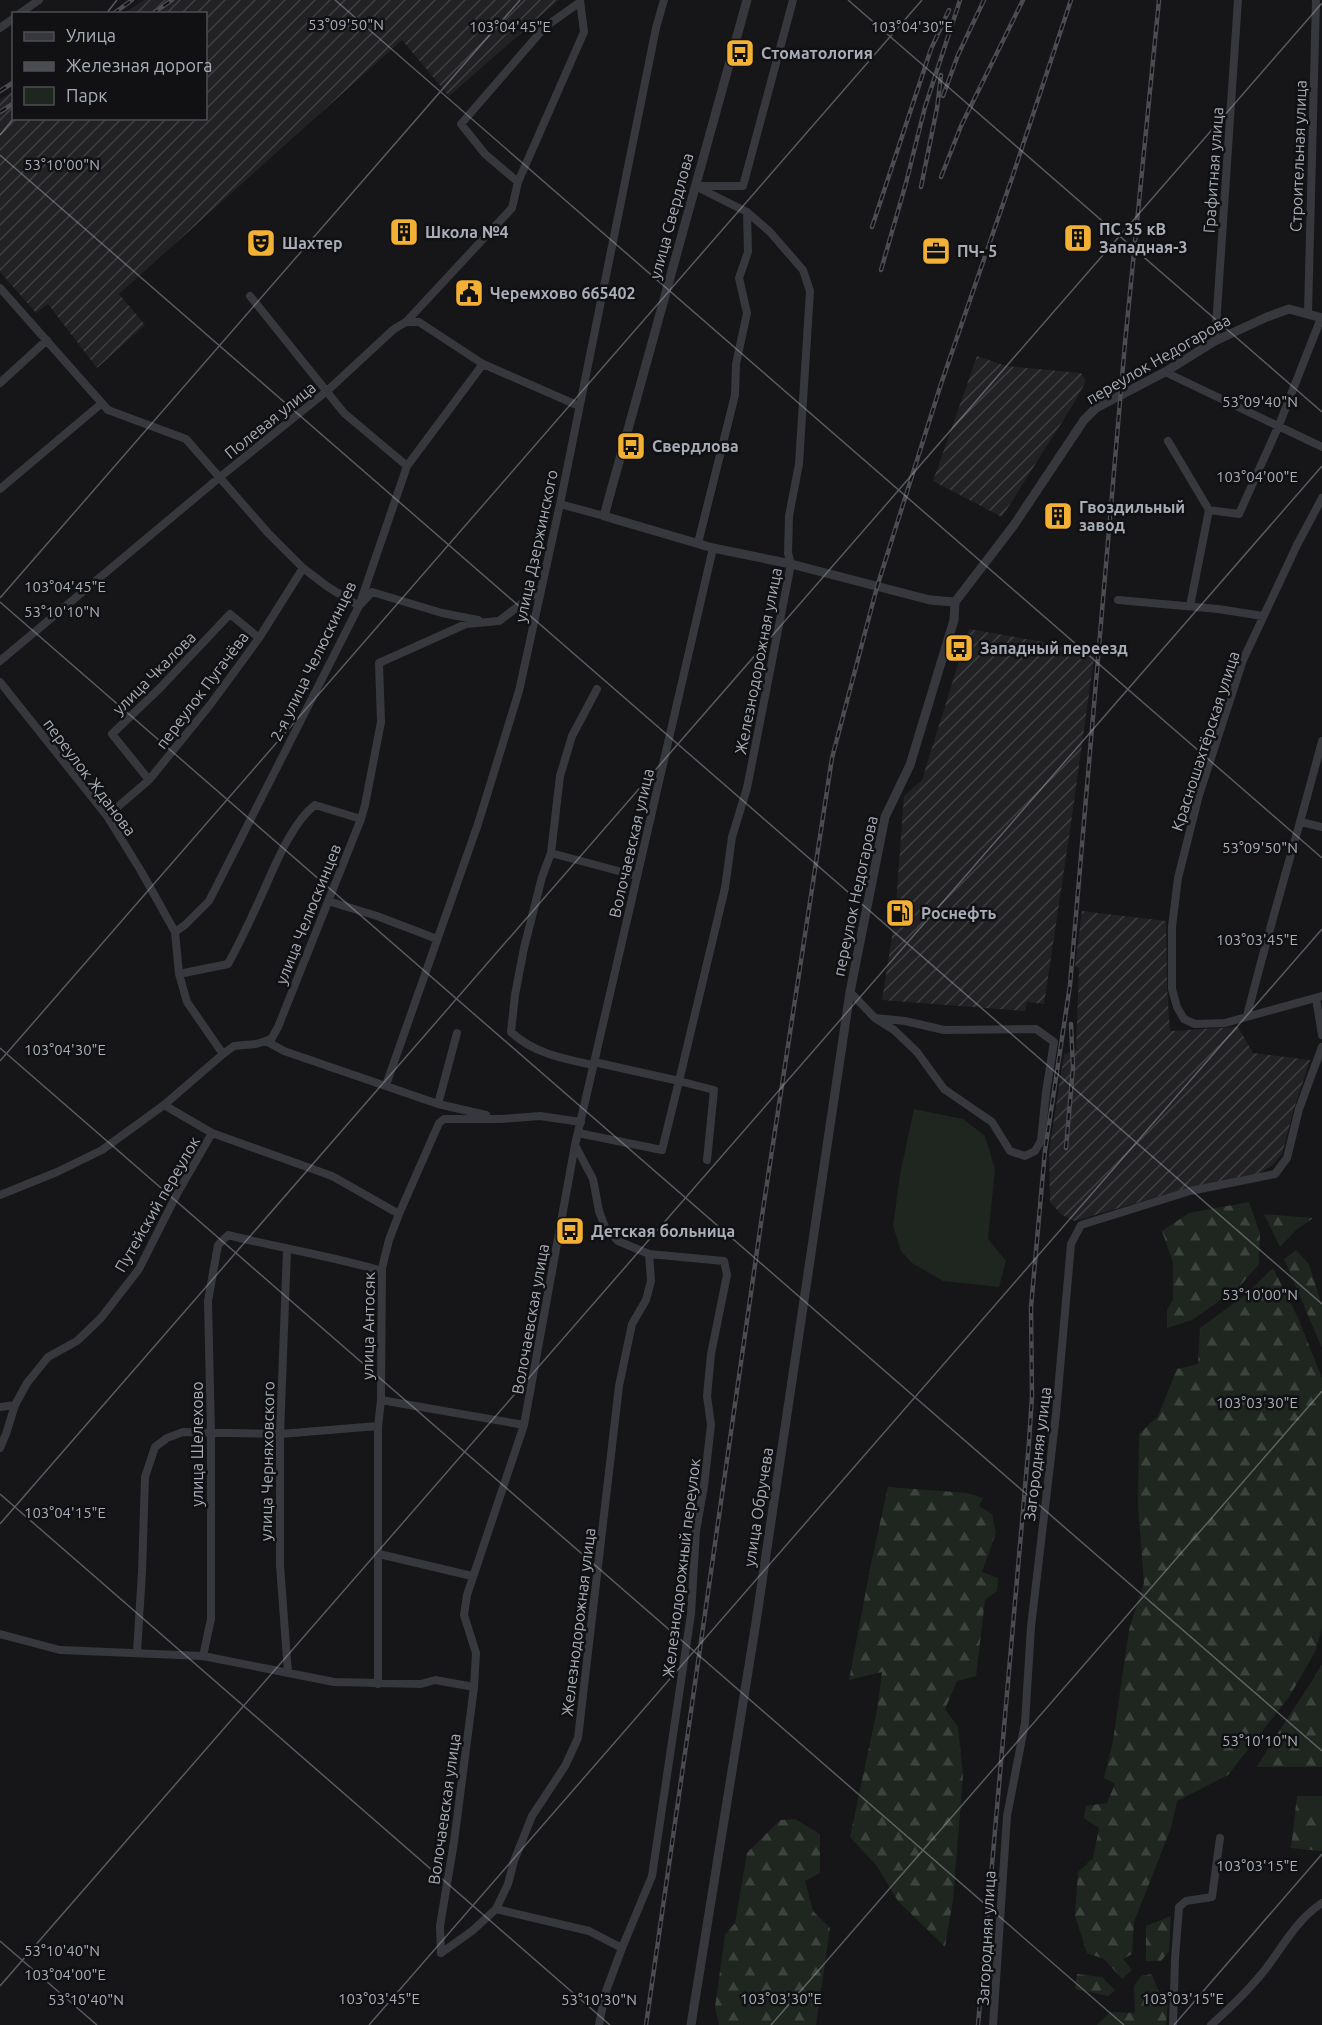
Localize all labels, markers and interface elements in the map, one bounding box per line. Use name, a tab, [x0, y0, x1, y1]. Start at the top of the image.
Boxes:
legend	[12, 12, 207, 120]
text: 53°09'50"N	[308, 16, 384, 33]
text: 103°04'45"E	[469, 18, 551, 35]
text: 103°04'30"E	[871, 18, 953, 35]
text: Улица	[66, 25, 116, 45]
bus stop icon: Стоматология	[724, 37, 756, 69]
place label: Стоматология	[761, 44, 873, 62]
text: Железная дорога	[66, 55, 213, 75]
street label: Строительная улица	[1286, 80, 1310, 232]
text: Парк	[66, 85, 107, 105]
street label: Графитная улица	[1200, 106, 1226, 234]
street label: улица Свердлова	[646, 151, 696, 281]
text: 53°10'00"N	[24, 156, 100, 173]
building icon: Школа №4	[388, 216, 420, 248]
place label: ПС 35 кВ Западная-3	[1099, 220, 1188, 256]
building icon: ПС 35 кВ Западная-3	[1062, 222, 1094, 254]
place label: Школа №4	[425, 223, 509, 241]
theatre icon: Шахтер	[245, 227, 277, 259]
place label: Шахтер	[282, 234, 343, 252]
office icon: ПЧ- 5	[920, 235, 952, 267]
place label: ПЧ- 5	[957, 242, 997, 260]
public building icon: Черемхово 665402	[453, 277, 485, 309]
place label: Черемхово 665402	[490, 284, 636, 302]
street label: переулок Недогарова	[1083, 310, 1233, 408]
street label: Полевая улица	[221, 378, 319, 462]
text: 53°09'40"N	[1222, 393, 1298, 410]
bus stop icon: Свердлова	[615, 430, 647, 462]
place label: Свердлова	[652, 437, 739, 455]
street label: улица Дзержинского	[511, 468, 561, 624]
text: 103°04'00"E	[1216, 468, 1298, 485]
place label: Гвоздильный завод	[1079, 498, 1185, 534]
building icon: Гвоздильный завод	[1042, 500, 1074, 532]
street label: Железнодорожная улица	[731, 566, 785, 756]
text: 103°04'45"E	[24, 578, 106, 595]
street label: 2-я улица Челюскинцев	[266, 578, 360, 744]
text: 53°10'10"N	[24, 603, 100, 620]
street label: улица Чкалова	[109, 628, 199, 718]
street label: переулок Пугачёва	[152, 628, 252, 752]
bus stop icon: Западный переезд	[943, 632, 975, 664]
place label: Западный переезд	[980, 639, 1128, 657]
street label: Красношахтёрская улица	[1167, 649, 1243, 833]
street label: переулок Жданова	[40, 715, 140, 839]
street label: Волочаевская улица	[605, 767, 657, 919]
street label: переулок Недогарова	[829, 814, 881, 978]
text: 53°09'50"N	[1222, 839, 1298, 856]
street label: улица Челюскинцев	[272, 841, 344, 987]
fuel station icon: Роснефть	[884, 897, 916, 929]
place label: Роснефть	[921, 904, 997, 922]
text: 103°03'45"E	[1216, 931, 1298, 948]
text: 103°04'30"E	[24, 1041, 106, 1058]
street label: Путейский переулок	[111, 1133, 203, 1275]
bus stop icon: Детская больница	[554, 1215, 586, 1247]
place label: Детская больница	[591, 1222, 735, 1240]
street label: Волочаевская улица	[508, 1242, 552, 1396]
street label: улица Антосяк	[358, 1272, 378, 1380]
text: 53°10'00"N	[1222, 1286, 1298, 1303]
street label: улица Шелехово	[188, 1381, 206, 1507]
street label: улица Черняховского	[257, 1381, 277, 1541]
street label: Загородняя улица	[1020, 1386, 1054, 1522]
text: 103°03'30"E	[1216, 1394, 1298, 1411]
street label: улица Обручева	[740, 1446, 776, 1568]
street label: Железнодорожный переулок	[659, 1457, 703, 1679]
text: 103°04'15"E	[24, 1504, 106, 1521]
street label: Железнодорожная улица	[558, 1527, 598, 1717]
street label: Волочаевская улица	[424, 1732, 464, 1886]
text: 53°10'10"N	[1222, 1732, 1298, 1749]
text: 103°03'15"E	[1216, 1857, 1298, 1874]
street label: Загородняя улица	[973, 1870, 999, 2006]
text: 53°10'40"N	[24, 1942, 100, 1959]
text: 103°04'00"E	[24, 1966, 106, 1983]
text: 103°03'45"E	[338, 1990, 420, 2007]
text: 103°03'30"E	[740, 1990, 822, 2007]
text: 103°03'15"E	[1142, 1990, 1224, 2007]
text: 53°10'40"N	[48, 1991, 124, 2008]
text: 53°10'30"N	[561, 1991, 637, 2008]

